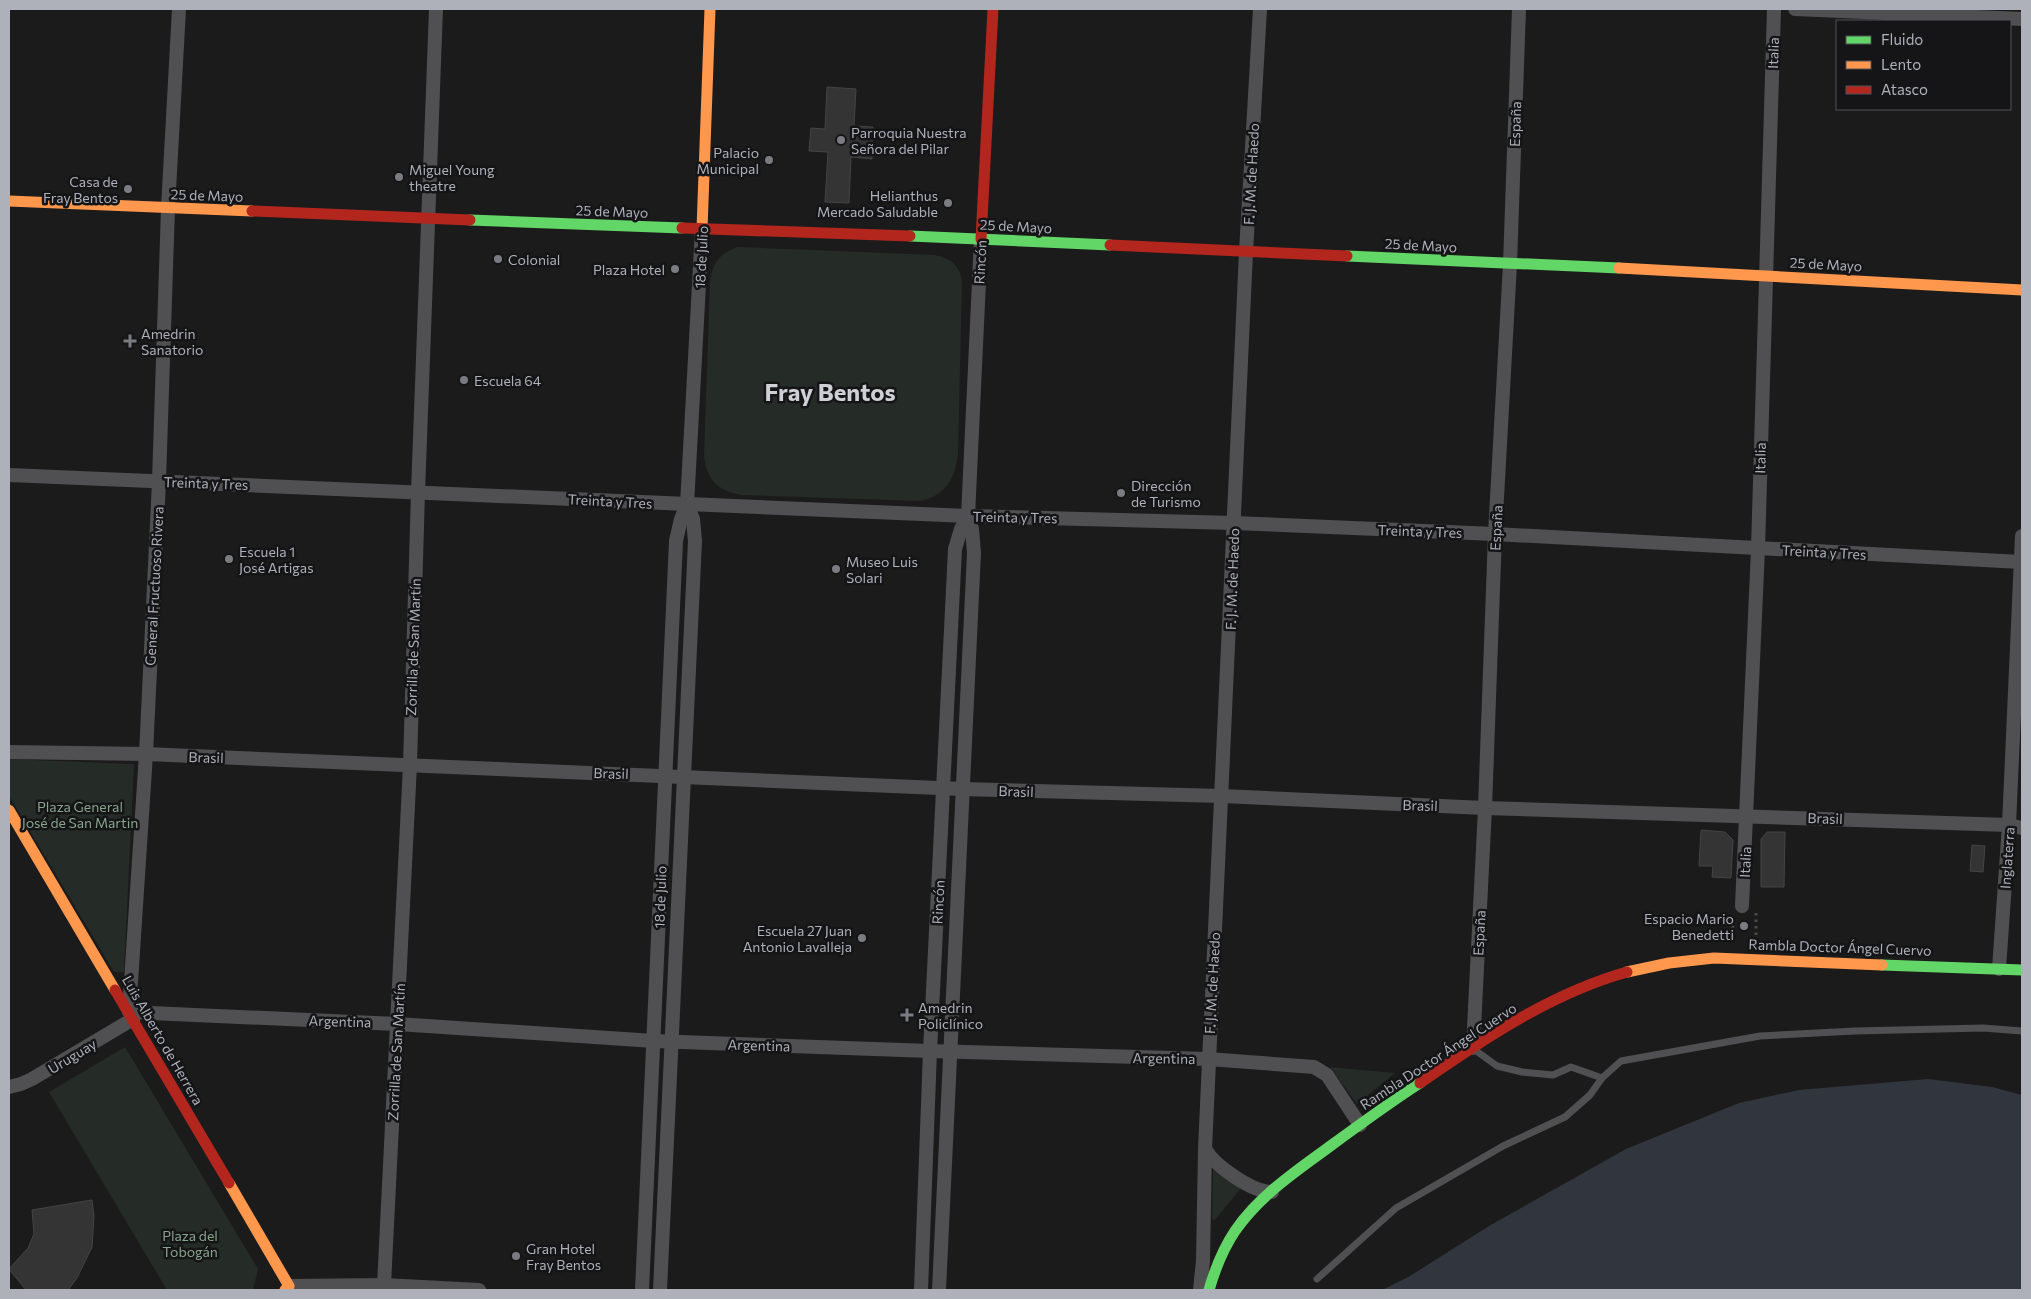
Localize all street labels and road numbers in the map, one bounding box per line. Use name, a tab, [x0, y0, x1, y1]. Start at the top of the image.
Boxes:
street label: Italia	[1764, 37, 1782, 69]
street label: España	[1506, 101, 1524, 147]
street label: F. J. M. de Haedo	[1240, 123, 1262, 225]
street label: 25 de Mayo	[171, 185, 243, 205]
street label: 25 de Mayo	[576, 201, 648, 221]
street label: 25 de Mayo	[979, 216, 1053, 236]
street label: 18 de Julio	[691, 225, 711, 289]
street label: 25 de Mayo	[1384, 235, 1458, 255]
street label: Rincón	[970, 239, 990, 285]
street label: 25 de Mayo	[1789, 254, 1863, 274]
street label: Italia	[1751, 442, 1769, 474]
street label: Treinta y Tres	[163, 473, 249, 493]
street label: Treinta y Tres	[567, 490, 653, 512]
street label: España	[1486, 505, 1506, 551]
street label: General Fructuoso Rivera	[141, 506, 167, 666]
street label: Treinta y Tres	[972, 508, 1058, 526]
street label: Treinta y Tres	[1377, 521, 1463, 541]
street label: F. J. M. de Haedo	[1222, 528, 1242, 630]
street label: Treinta y Tres	[1781, 541, 1867, 563]
street label: Zorrilla de San Martín	[402, 578, 424, 716]
street label: Brasil	[188, 748, 224, 766]
street label: Brasil	[593, 764, 629, 782]
street label: Brasil	[998, 782, 1034, 800]
street label: Brasil	[1402, 796, 1438, 814]
street label: Brasil	[1807, 809, 1843, 827]
street label: Inglaterra	[1996, 827, 2018, 889]
street label: Italia	[1736, 846, 1754, 878]
street label: 18 de Julio	[650, 865, 670, 929]
street label: Rincón	[928, 879, 948, 925]
street label: España	[1469, 910, 1489, 956]
street label: F. J. M. de Haedo	[1201, 932, 1223, 1034]
street label: Rambla Doctor Ángel Cuervo	[1748, 935, 1932, 959]
street label: Luis Alberto de Herrera	[119, 972, 207, 1108]
street label: Zorrilla de San Martín	[384, 983, 408, 1121]
street label: Rambla Doctor Ángel Cuervo	[1357, 999, 1519, 1113]
street label: Argentina	[308, 1011, 372, 1031]
street label: Uruguay	[45, 1035, 99, 1077]
street label: Argentina	[727, 1035, 791, 1055]
street label: Argentina	[1132, 1049, 1196, 1067]

